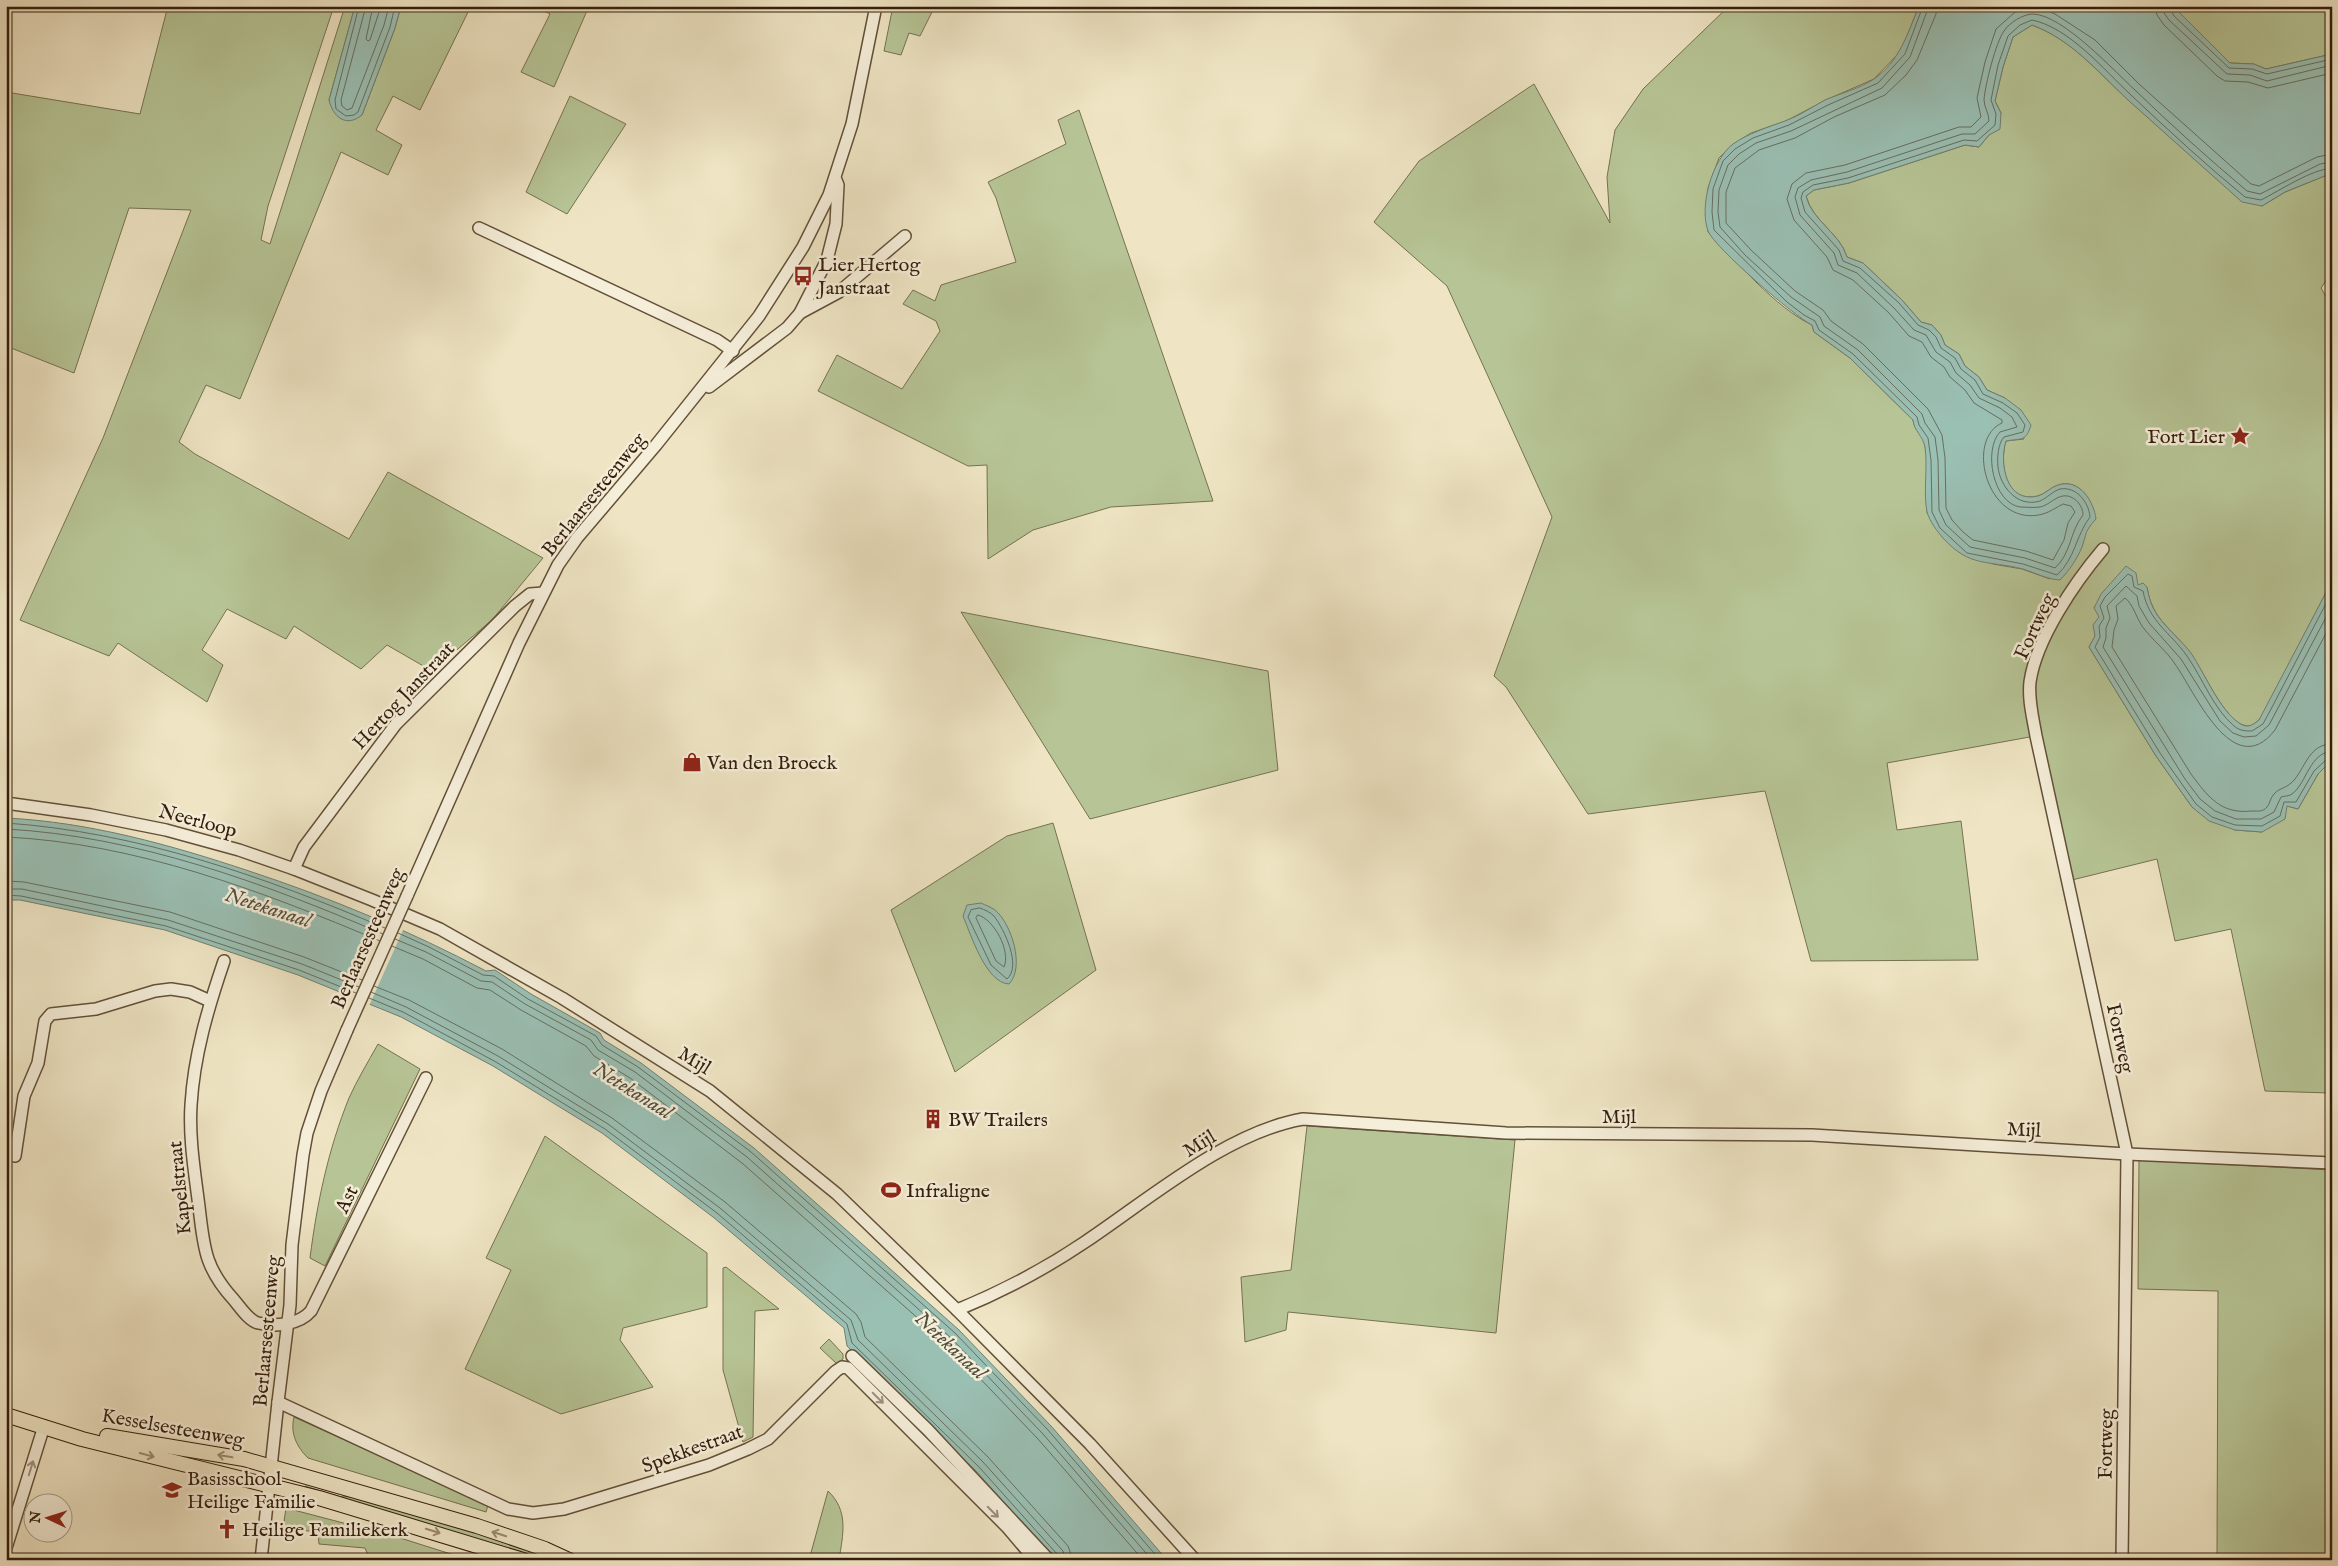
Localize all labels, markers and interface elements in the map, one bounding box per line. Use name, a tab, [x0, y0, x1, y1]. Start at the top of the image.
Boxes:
place label: Lier Hertog Janstraat	[816, 253, 921, 301]
bus stop icon: Lier Hertog Janstraat	[792, 265, 814, 287]
place label: Fort Lier	[2147, 425, 2226, 450]
place icon: Fort Lier	[2229, 425, 2251, 447]
street label: Berlaarsesteenweg	[537, 427, 652, 562]
street label: Fortweg	[2009, 588, 2062, 664]
street label: Hertog Janstraat	[348, 637, 461, 755]
shop icon: Van den Broeck	[681, 751, 703, 773]
place label: Van den Broeck	[706, 751, 837, 776]
street label: Neerloop	[156, 799, 240, 844]
street label: Berlaarsesteenweg	[326, 863, 411, 1013]
water label: Netekanaal	[221, 882, 316, 936]
street label: Fortweg	[2100, 1001, 2139, 1077]
street label: Mijl	[673, 1042, 716, 1081]
water label: Netekanaal	[587, 1056, 679, 1127]
street label: Mijl	[1602, 1105, 1637, 1130]
building icon: BW Trailers	[922, 1108, 944, 1130]
place label: BW Trailers	[948, 1108, 1048, 1133]
street label: Mijl	[2006, 1117, 2042, 1144]
street label: Mijl	[1179, 1124, 1221, 1164]
street label: Kapelstraat	[163, 1140, 198, 1236]
sports icon: Infraligne	[880, 1179, 902, 1201]
place label: Infraligne	[906, 1179, 990, 1204]
street label: Ast	[330, 1182, 365, 1218]
street label: Berlaarsesteenweg	[248, 1253, 287, 1408]
water label: Netekanaal	[908, 1306, 993, 1388]
one-way arrow	[872, 1392, 884, 1404]
street label: Kesselsesteenweg	[99, 1404, 247, 1454]
street label: Fortweg	[2093, 1407, 2120, 1480]
street label: Spekkestraat	[638, 1419, 747, 1479]
one-way arrow	[217, 1450, 233, 1460]
one-way arrow	[138, 1451, 154, 1460]
one-way arrow	[27, 1460, 36, 1476]
place label: Basisschool Heilige Familie	[187, 1467, 315, 1515]
school or university icon: Basisschool Heilige Familie	[161, 1479, 183, 1501]
north arrow	[22, 1494, 72, 1544]
one-way arrow	[987, 1506, 999, 1519]
text: N	[27, 1510, 45, 1525]
church icon: Heilige Familiekerk	[216, 1518, 238, 1540]
place label: Heilige Familiekerk	[242, 1518, 408, 1543]
one-way arrow	[425, 1527, 441, 1537]
one-way arrow	[491, 1528, 507, 1538]

